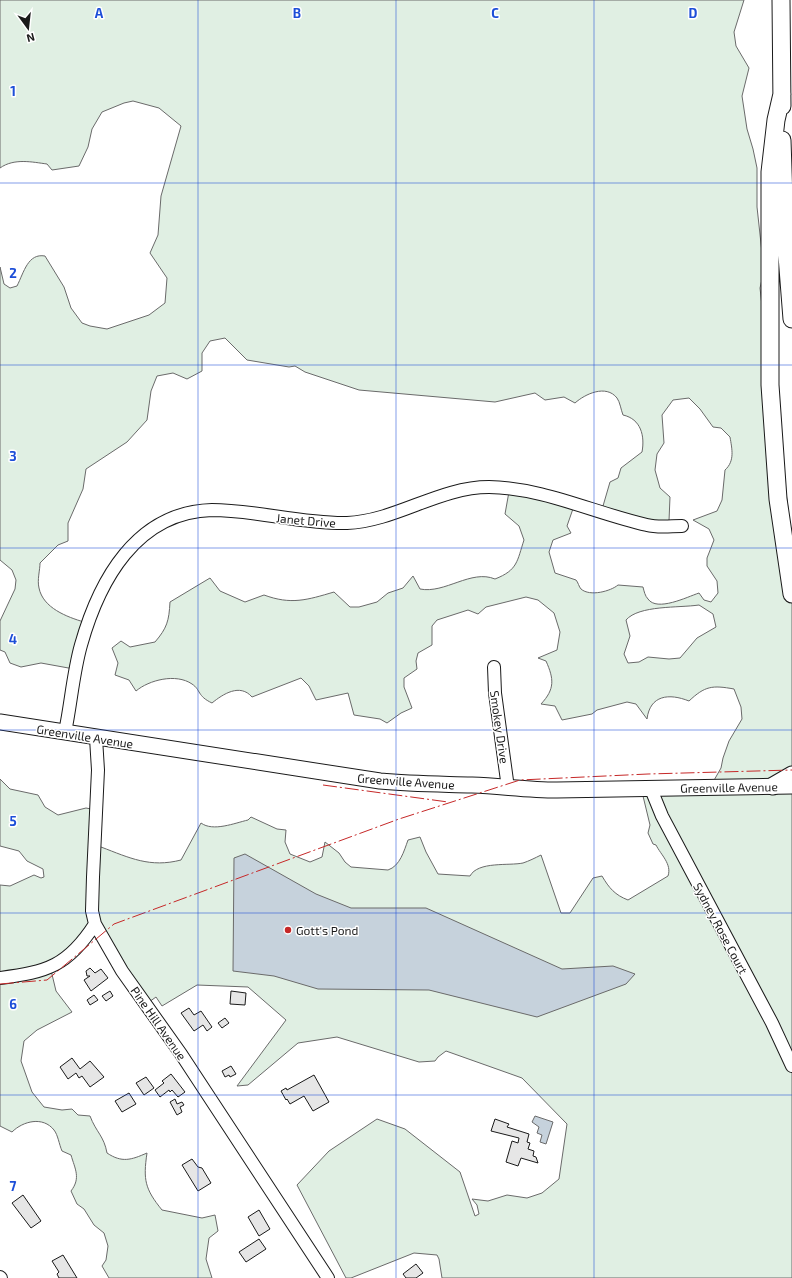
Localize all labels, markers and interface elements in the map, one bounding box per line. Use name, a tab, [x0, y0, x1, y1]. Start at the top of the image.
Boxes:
text: A	[95, 5, 104, 21]
text: B	[293, 5, 301, 21]
text: C	[491, 5, 499, 21]
text: D	[689, 5, 698, 21]
north arrow	[8, 8, 48, 48]
text: N	[25, 31, 36, 45]
text: 1	[10, 83, 16, 99]
text: 2	[9, 265, 17, 281]
text: 3	[9, 448, 17, 464]
street label: Janet Drive	[276, 510, 336, 530]
text: 4	[9, 631, 17, 647]
street label: Smokey Drive	[488, 690, 512, 764]
street label: Greenville Avenue	[36, 721, 134, 751]
street label: Greenville Avenue	[357, 771, 455, 791]
street label: Greenville Avenue	[680, 779, 778, 795]
text: 5	[9, 813, 17, 829]
street label: Sydney Rose Court	[691, 880, 751, 976]
place label: Gott's Pond	[296, 923, 358, 937]
marker: Gott's Pond	[283, 925, 293, 935]
street label: Pine Hill Avenue	[128, 984, 190, 1062]
text: 6	[9, 996, 17, 1012]
text: 7	[10, 1178, 17, 1194]

